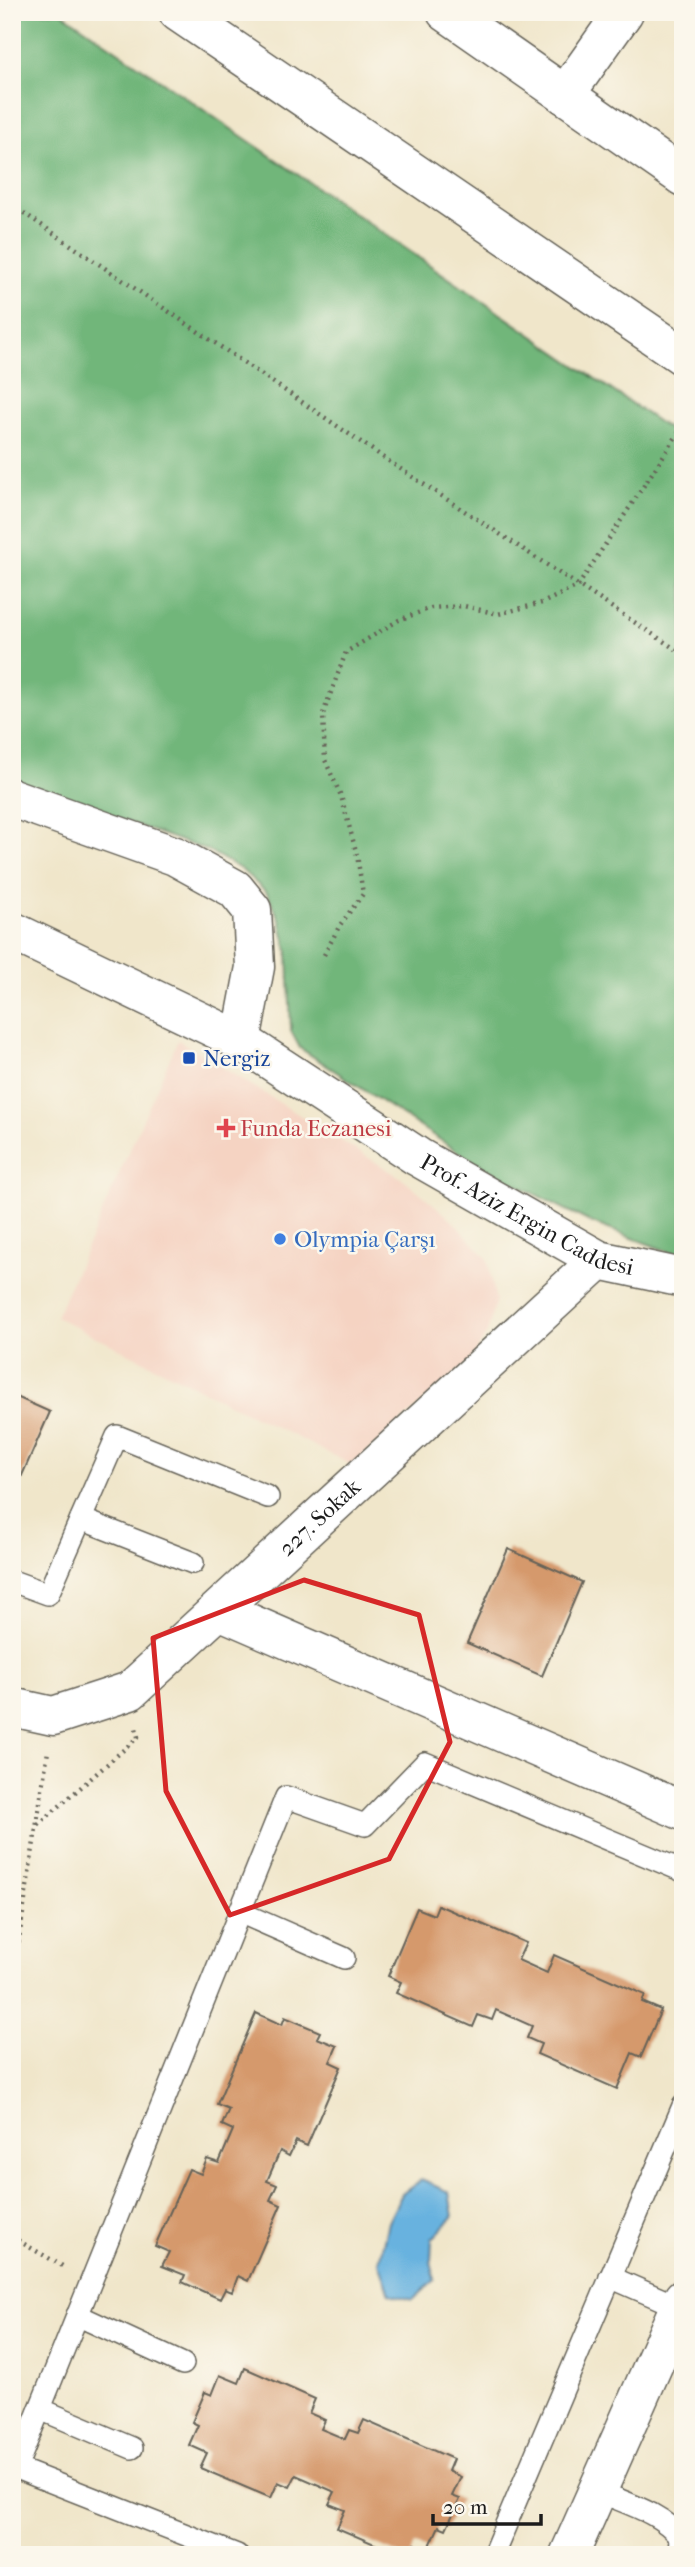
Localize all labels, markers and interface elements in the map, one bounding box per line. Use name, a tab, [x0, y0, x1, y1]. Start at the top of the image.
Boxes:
place label: Nergiz	[203, 1045, 270, 1072]
marker: Nergiz	[181, 1050, 197, 1066]
place label: Funda Eczanesi	[240, 1115, 392, 1142]
marker: Funda Eczanesi	[218, 1120, 234, 1136]
street label: Prof. Aziz Ergin Caddesi	[416, 1148, 636, 1281]
place label: Olympia Çarşı	[294, 1226, 436, 1253]
marker: Olympia Çarşı	[272, 1231, 288, 1247]
street label: 227. Sokak	[273, 1472, 367, 1561]
scale bar	[433, 2483, 541, 2527]
text: 20 m	[443, 2495, 488, 2519]

